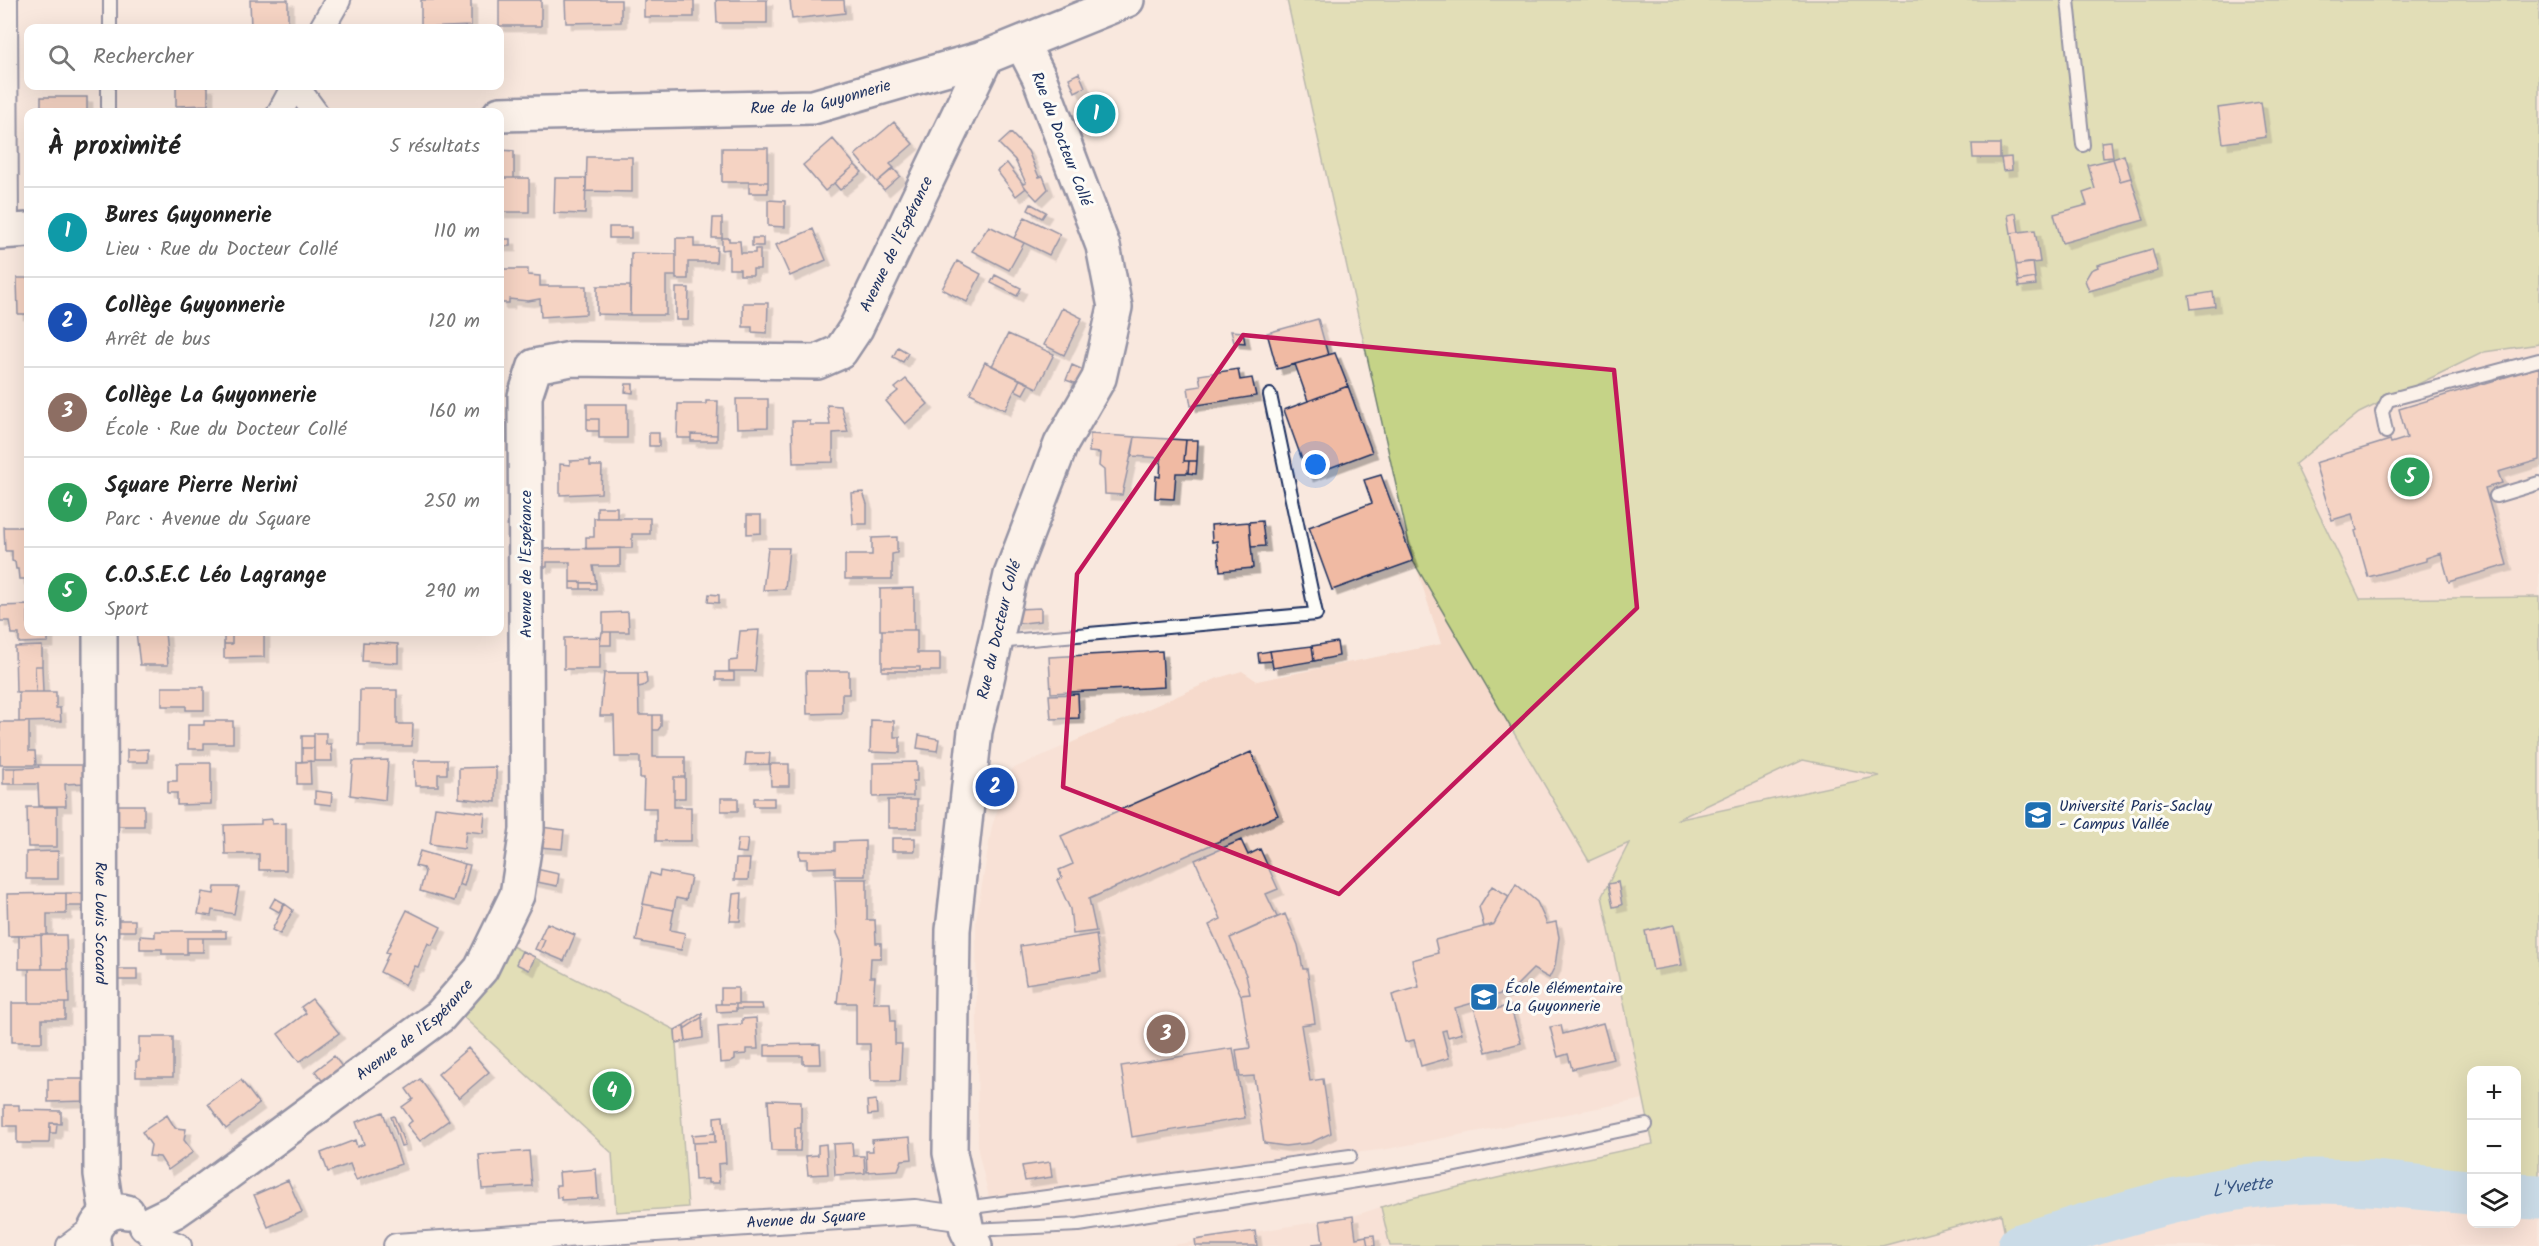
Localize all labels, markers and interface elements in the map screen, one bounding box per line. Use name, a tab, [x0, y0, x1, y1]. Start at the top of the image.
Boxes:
search box	[24, 24, 504, 90]
text: Rechercher	[93, 40, 193, 75]
icon: search	[45, 41, 78, 74]
street label: Rue du Docteur Collé	[1024, 68, 1098, 211]
street label: Rue de la Guyonnerie	[750, 73, 894, 121]
pin: 1	[1076, 92, 1116, 136]
text: À proximité	[48, 126, 180, 168]
text: 5 résultats	[389, 131, 480, 163]
street label: Avenue de l'Espérance	[853, 172, 940, 316]
text: Bures Guyonnerie	[105, 199, 272, 234]
text: 1	[64, 216, 71, 248]
text: 110 m	[434, 216, 480, 248]
text: Lieu · Rue du Docteur Collé	[105, 234, 337, 266]
text: Collège Guyonnerie	[105, 289, 285, 324]
text: 2	[62, 306, 73, 338]
text: 120 m	[428, 306, 480, 338]
text: Arrêt de bus	[105, 324, 211, 356]
text: Collège La Guyonnerie	[105, 379, 317, 414]
text: 3	[62, 396, 73, 428]
text: 160 m	[429, 396, 480, 428]
text: École · Rue du Docteur Collé	[105, 414, 347, 446]
your location	[1301, 450, 1330, 479]
pin: 5	[2390, 454, 2430, 500]
text: Square Pierre Nerini	[105, 469, 298, 504]
text: 4	[62, 486, 73, 518]
text: 250 m	[424, 486, 480, 518]
street label: Avenue de l'Espérance	[514, 490, 539, 638]
text: Parc · Avenue du Square	[105, 504, 311, 536]
street label: Rue du Docteur Collé	[970, 556, 1028, 702]
text: C.O.S.E.C Léo Lagrange	[105, 559, 326, 594]
text: 5	[62, 576, 73, 608]
text: 290 m	[425, 576, 480, 608]
text: Sport	[105, 594, 149, 626]
pin: 2	[976, 764, 1014, 810]
place label: Université Paris-Saclay - Campus Vallée	[2059, 794, 2212, 837]
school or university icon: Université Paris-Saclay - Campus Vallée	[2022, 799, 2054, 831]
street label: Rue Louis Scocard	[88, 862, 113, 985]
street label: Avenue de l'Espérance	[350, 973, 479, 1087]
place label: École élémentaire La Guyonnerie	[1505, 976, 1623, 1019]
school or university icon: École élémentaire La Guyonnerie	[1468, 981, 1500, 1013]
pin: 3	[1146, 1012, 1186, 1056]
map controls	[2467, 1066, 2521, 1228]
button: +	[2467, 1066, 2521, 1120]
pin: 4	[592, 1068, 632, 1114]
button: −	[2467, 1120, 2521, 1174]
water label: L'Yvette	[2210, 1169, 2276, 1207]
button: layers	[2467, 1174, 2521, 1228]
street label: Avenue du Square	[746, 1203, 867, 1236]

